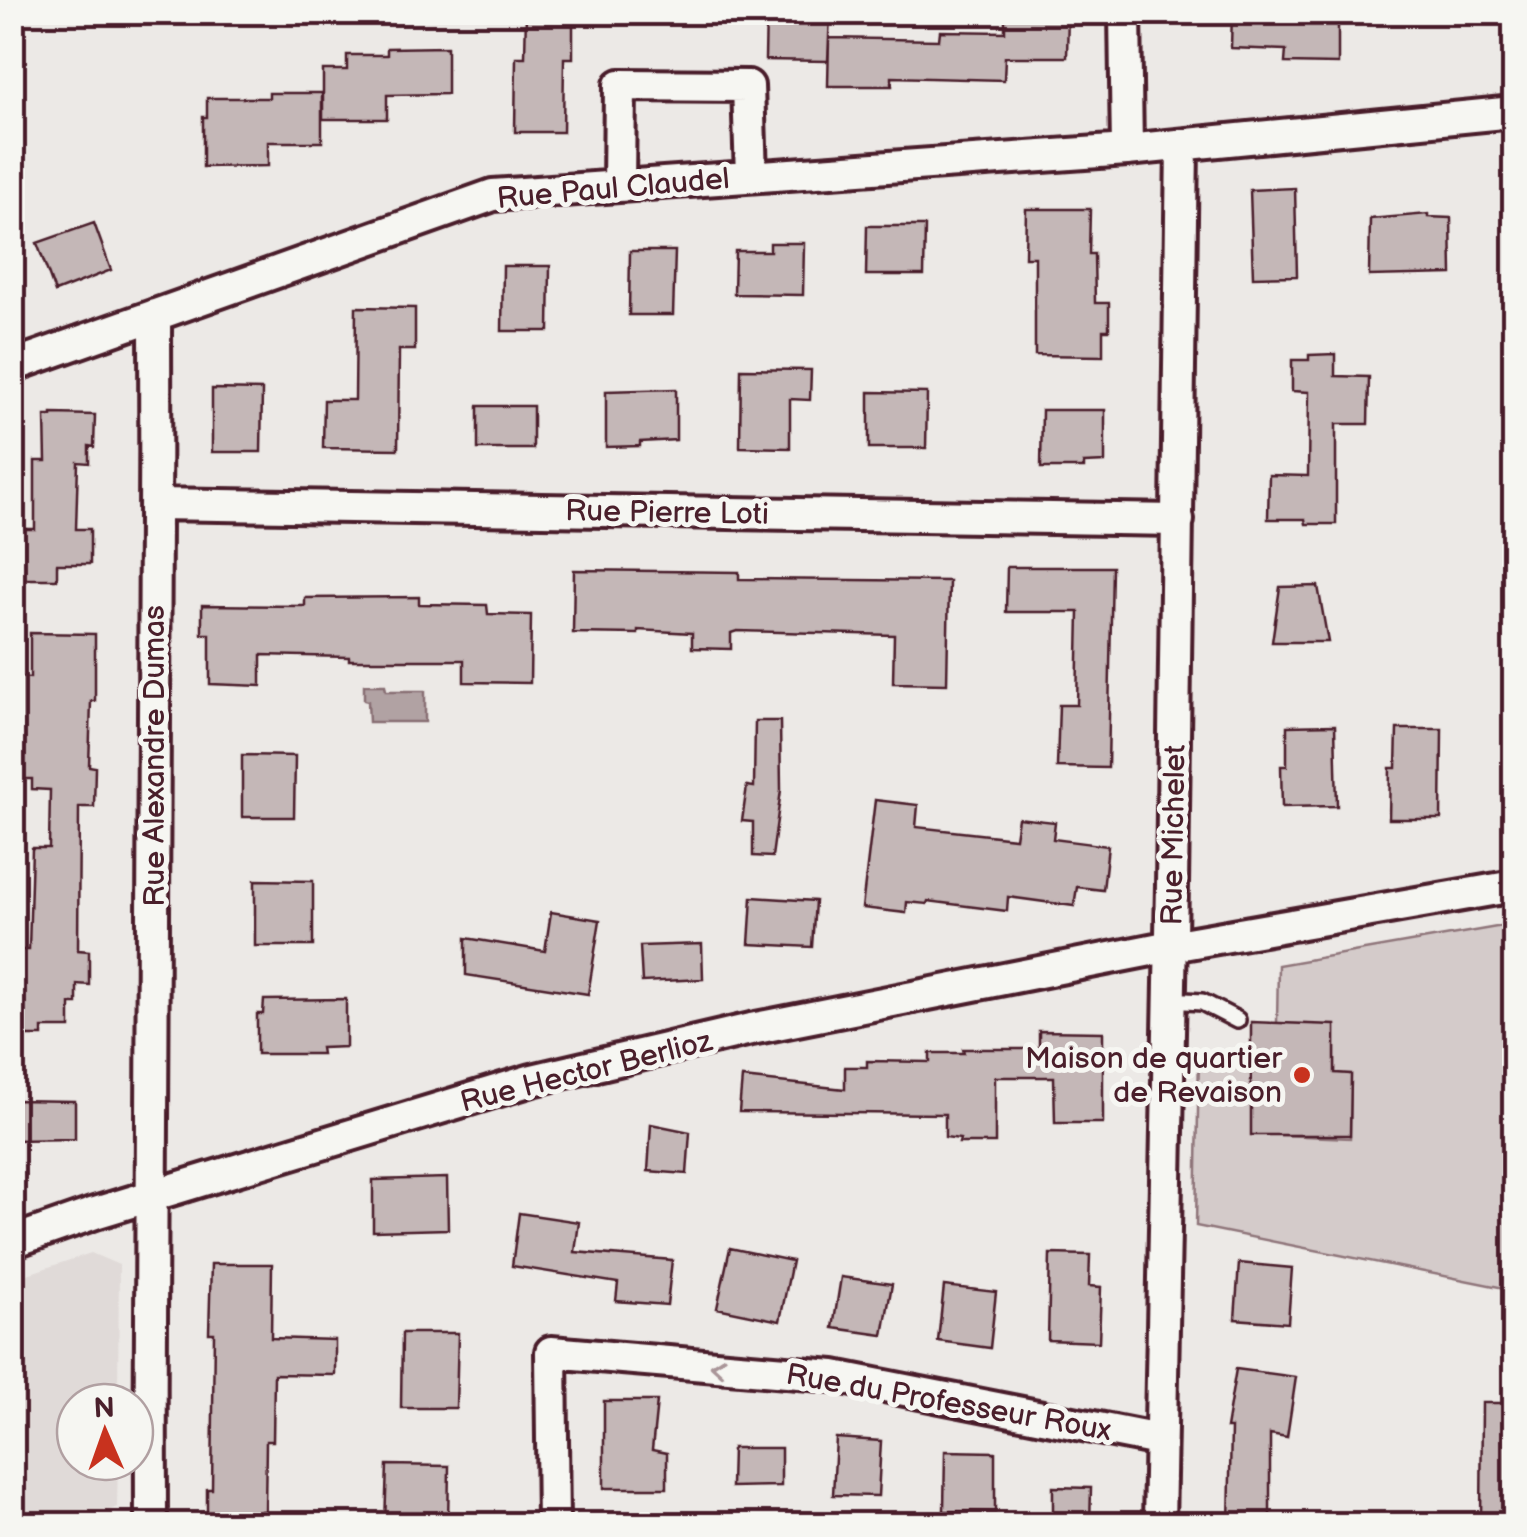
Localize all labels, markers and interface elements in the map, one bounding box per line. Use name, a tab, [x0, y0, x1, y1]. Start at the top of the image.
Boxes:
street label: Rue Paul Claudel	[495, 161, 731, 217]
street label: Rue Pierre Loti	[565, 493, 769, 533]
street label: Rue Alexandre Dumas	[137, 605, 173, 907]
street label: Rue Michelet	[1154, 744, 1194, 926]
street label: Rue Hector Berlioz	[457, 1023, 716, 1121]
place label: Maison de quartier de Revaison	[1025, 1041, 1283, 1111]
marker: Maison de quartier de Revaison	[1291, 1064, 1313, 1086]
one-way arrow	[710, 1356, 726, 1378]
street label: Rue du Professeur Roux	[783, 1357, 1114, 1449]
north arrow	[55, 1382, 155, 1482]
text: N	[93, 1392, 115, 1425]

